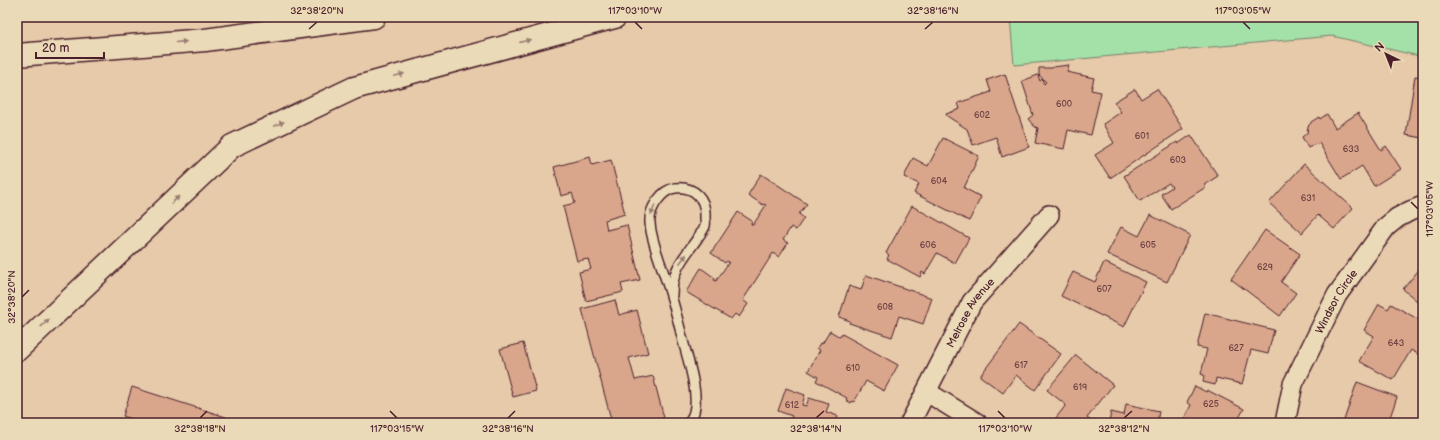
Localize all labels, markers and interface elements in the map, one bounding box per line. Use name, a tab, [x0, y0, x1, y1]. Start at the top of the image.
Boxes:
text: 32°38'20"N	[290, 5, 344, 17]
text: 117°03'10"W	[608, 5, 662, 17]
text: 32°38'16"N	[907, 5, 959, 17]
text: 117°03'05"W	[1215, 5, 1271, 17]
scale bar	[36, 34, 104, 60]
north arrow	[1366, 34, 1406, 74]
one-way arrow	[519, 38, 531, 44]
one-way arrow	[175, 39, 187, 46]
text: N	[1372, 39, 1387, 55]
text: 20 m	[42, 41, 69, 56]
one-way arrow	[393, 72, 406, 78]
house number: 600	[1056, 99, 1072, 110]
house number: 602	[974, 110, 991, 121]
one-way arrow	[273, 121, 285, 127]
house number: 601	[1135, 131, 1149, 142]
house number: 633	[1343, 144, 1360, 155]
house number: 603	[1170, 155, 1187, 166]
house number: 604	[931, 176, 948, 187]
text: 117°03'05"W	[1424, 181, 1436, 237]
house number: 631	[1301, 193, 1315, 204]
one-way arrow	[170, 195, 180, 204]
one-way arrow	[650, 204, 656, 216]
house number: 606	[920, 240, 937, 251]
house number: 605	[1140, 240, 1156, 251]
one-way arrow	[678, 254, 686, 264]
house number: 629	[1257, 262, 1273, 273]
street label: Windsor Circle	[1313, 267, 1361, 336]
text: 32°38'20"N	[6, 270, 18, 324]
street label: Melrose Avenue	[944, 275, 998, 350]
house number: 607	[1096, 284, 1112, 295]
house number: 608	[877, 302, 893, 313]
one-way arrow	[40, 318, 50, 328]
house number: 643	[1388, 338, 1405, 349]
house number: 627	[1228, 343, 1244, 354]
house number: 617	[1014, 360, 1028, 371]
house number: 610	[846, 363, 860, 374]
house number: 619	[1073, 382, 1087, 393]
house number: 625	[1203, 399, 1219, 410]
house number: 612	[785, 400, 800, 411]
text: 32°38'18"N	[174, 423, 226, 435]
text: 117°03'15"W	[370, 423, 424, 435]
text: 32°38'16"N	[482, 423, 534, 435]
text: 32°38'14"N	[790, 423, 842, 435]
text: 117°03'10"W	[978, 423, 1032, 435]
text: 32°38'12"N	[1098, 423, 1150, 435]

